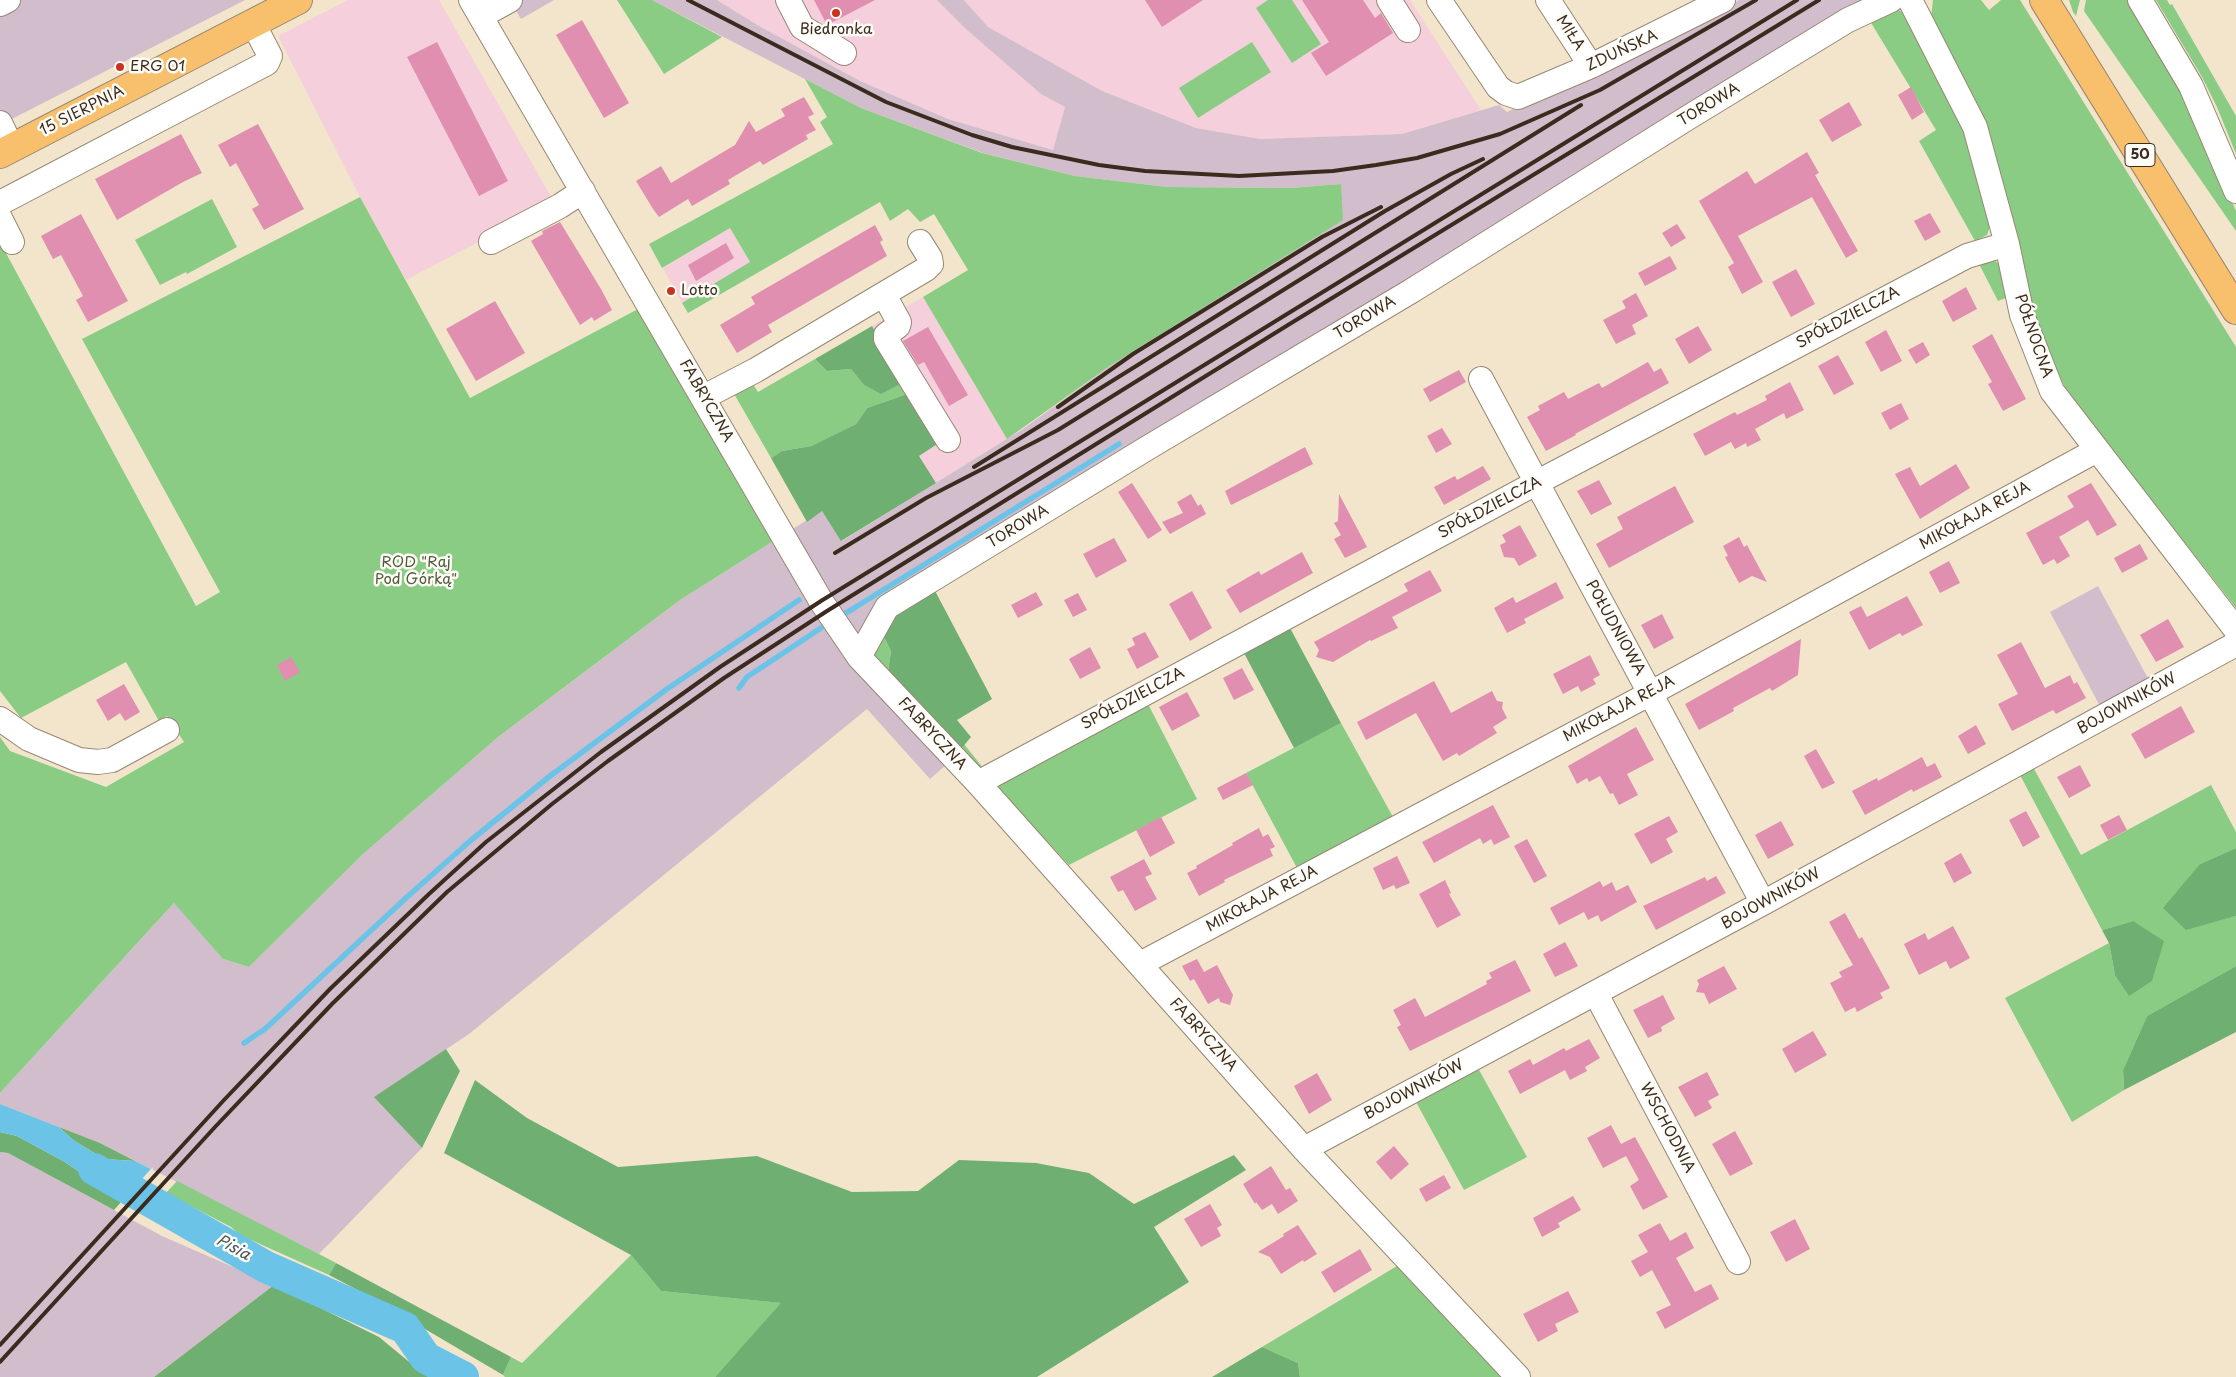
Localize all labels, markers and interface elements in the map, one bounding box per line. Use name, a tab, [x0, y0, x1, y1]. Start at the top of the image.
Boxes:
marker: Biedronka	[830, 7, 842, 19]
street label: MIŁA	[1552, 12, 1588, 54]
place label: Biedronka	[800, 21, 872, 39]
street label: ZDUŃSKA	[1583, 27, 1661, 75]
place label: ERG 01	[130, 58, 185, 76]
marker: ERG 01	[114, 61, 126, 73]
street label: TOROWA	[1675, 80, 1743, 130]
street label: 15 SIERPNIA	[37, 82, 127, 140]
road number: 50	[2125, 144, 2155, 166]
place label: Lotto	[681, 282, 718, 300]
street label: SPÓŁDZIELCZA	[1793, 283, 1903, 353]
marker: Lotto	[665, 285, 677, 297]
street label: PÓŁNOCNA	[2010, 292, 2056, 380]
street label: TOROWA	[1331, 293, 1399, 343]
street label: FABRYCZNA	[675, 357, 737, 445]
street label: SPÓŁDZIELCZA	[1435, 473, 1545, 543]
street label: MIKOŁAJA REJA	[1917, 478, 2033, 554]
street label: TOROWA	[984, 502, 1052, 552]
park label: ROD "Raj Pod Górką"	[375, 554, 457, 589]
street label: POŁUDNIOWA	[1581, 577, 1649, 679]
street label: SPÓŁDZIELCZA	[1078, 664, 1188, 734]
street label: BOJOWNIKÓW	[2075, 669, 2179, 739]
street label: MIKOŁAJA REJA	[1560, 672, 1678, 746]
street label: FABRYCZNA	[894, 694, 970, 774]
street label: MIKOŁAJA REJA	[1203, 862, 1321, 936]
street label: BOJOWNIKÓW	[1719, 864, 1823, 934]
street label: FABRYCZNA	[1165, 995, 1241, 1075]
street label: BOJOWNIKÓW	[1361, 1056, 1467, 1124]
street label: WSCHODNIA	[1636, 1080, 1698, 1176]
water label: Pisia	[213, 1231, 253, 1265]

